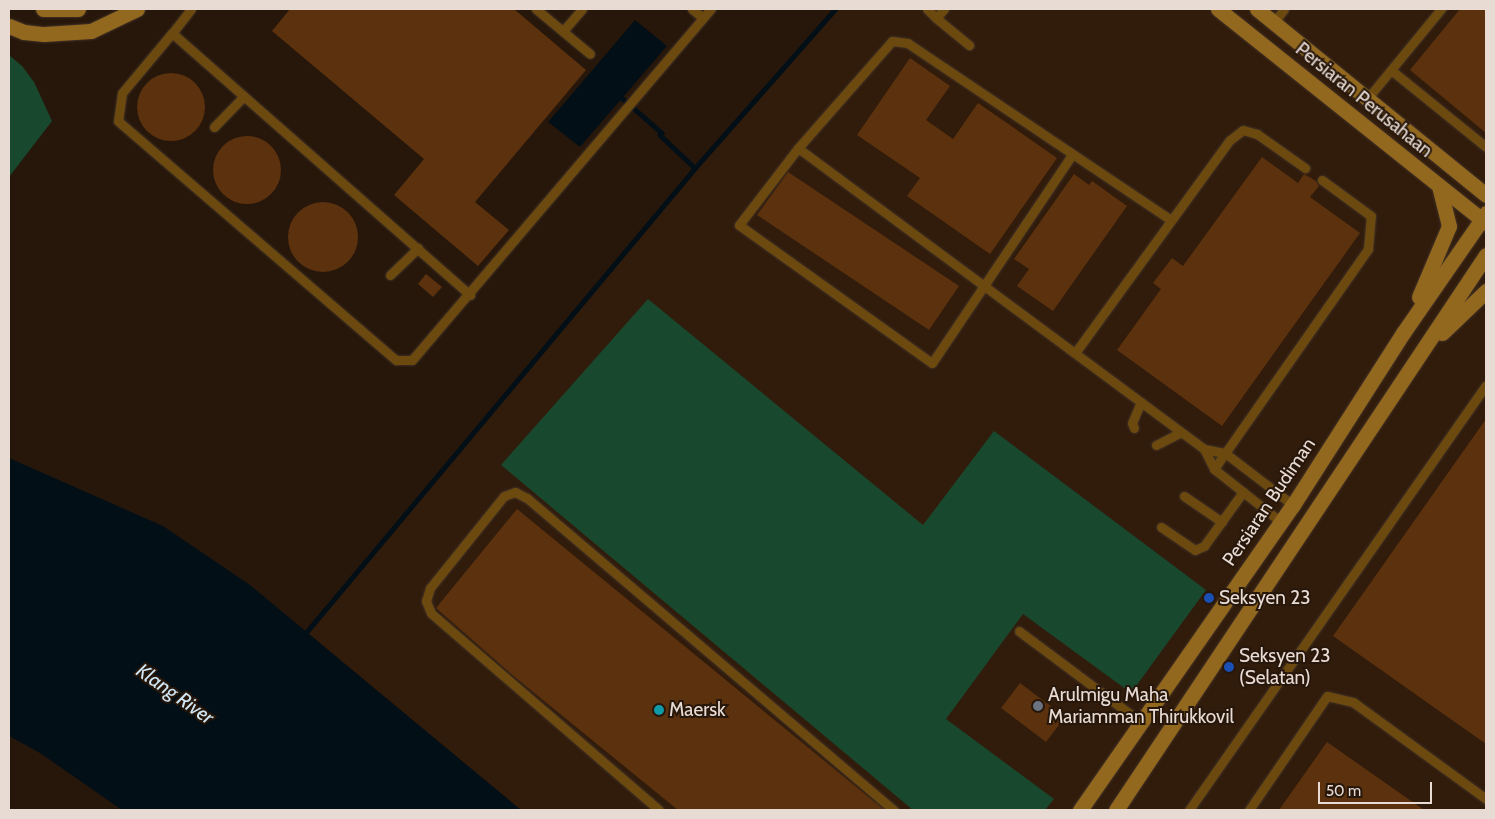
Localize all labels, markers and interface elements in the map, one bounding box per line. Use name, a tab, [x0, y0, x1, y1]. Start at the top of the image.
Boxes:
street label: Persiaran Perusahaan	[1291, 38, 1437, 162]
street label: Persiaran Budiman	[1218, 434, 1320, 570]
place label: Seksyen 23	[1219, 587, 1310, 609]
marker: Seksyen 23	[1203, 592, 1215, 604]
place label: Seksyen 23 (Selatan)	[1239, 645, 1330, 689]
water label: Klang River	[132, 659, 218, 729]
marker: Seksyen 23 (Selatan)	[1223, 661, 1235, 673]
place label: Arulmigu Maha Mariamman Thirukkovil	[1048, 684, 1234, 728]
place label: Maersk	[669, 699, 726, 721]
marker: Arulmigu Maha Mariamman Thirukkovil	[1032, 700, 1044, 712]
marker: Maersk	[653, 704, 665, 716]
scale bar	[1320, 772, 1434, 804]
text: 50 m	[1326, 782, 1361, 800]

